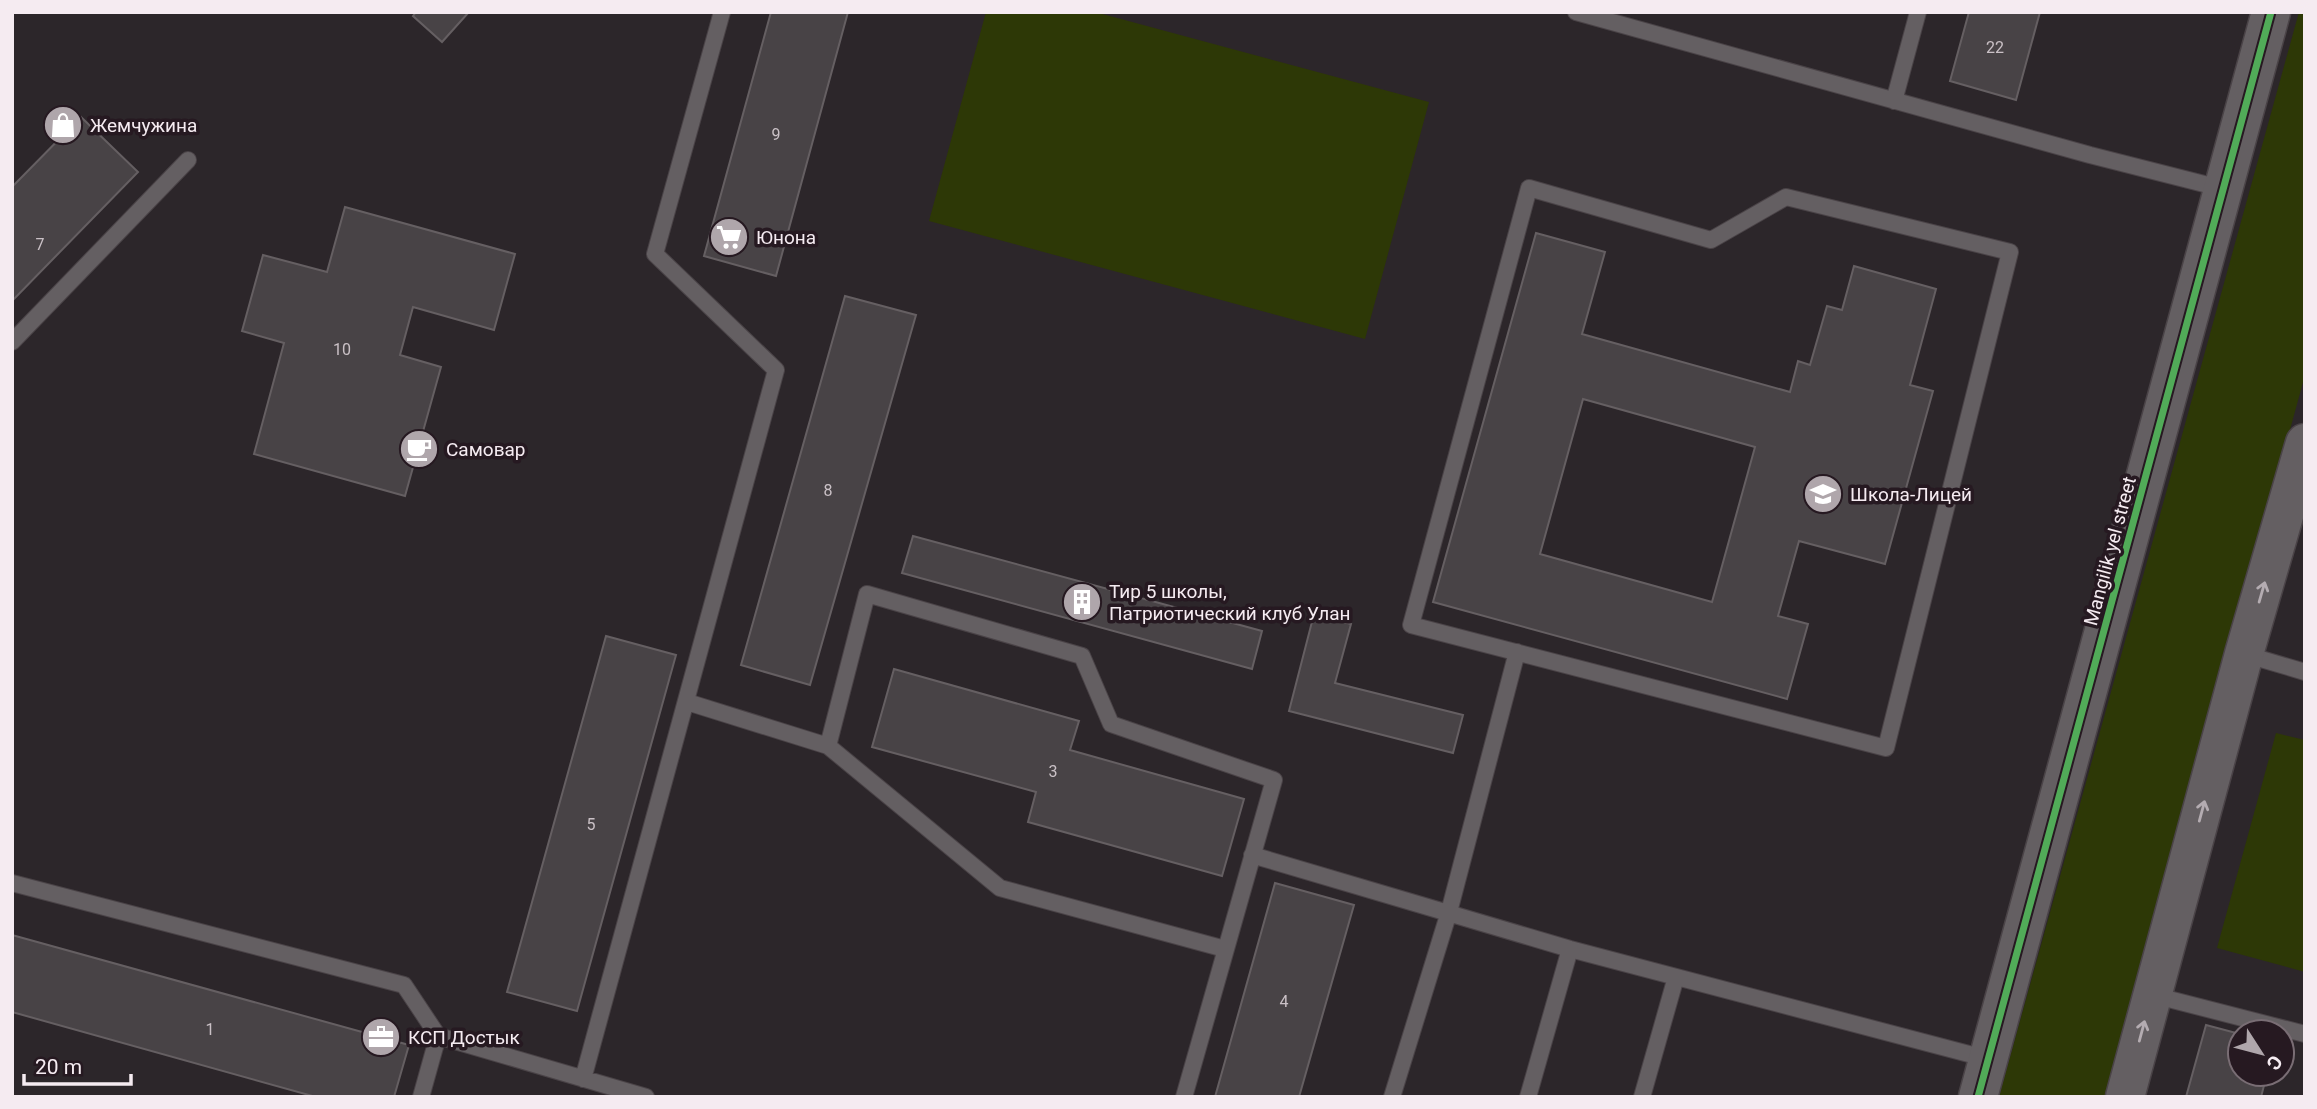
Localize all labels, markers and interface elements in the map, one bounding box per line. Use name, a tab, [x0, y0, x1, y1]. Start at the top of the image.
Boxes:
house number: 22	[1986, 38, 2004, 57]
shop icon: Жемчужина	[42, 104, 84, 146]
place label: Жемчужина	[90, 114, 197, 137]
house number: 9	[772, 125, 781, 144]
supermarket icon: Юнона	[708, 216, 750, 258]
place label: Юнона	[756, 226, 816, 249]
house number: 7	[36, 235, 45, 254]
house number: 10	[333, 340, 351, 359]
cafe icon: Самовар	[398, 428, 440, 470]
place label: Самовар	[446, 438, 526, 461]
school or university icon: Школа-Лицей	[1802, 473, 1844, 515]
street label: Mangilik yel street	[2079, 474, 2141, 628]
house number: 8	[824, 481, 833, 500]
place label: Школа-Лицей	[1850, 483, 1972, 506]
place label: Тир 5 школы, Патриотический клуб Улан	[1109, 580, 1351, 625]
building icon: Тир 5 школы, Патриотический клуб Улан	[1061, 581, 1103, 623]
one-way arrow	[2257, 581, 2270, 603]
house number: 3	[1049, 762, 1058, 781]
one-way arrow	[2196, 800, 2209, 823]
house number: 5	[587, 815, 596, 834]
house number: 4	[1280, 992, 1289, 1011]
office icon: КСП Достык	[360, 1016, 402, 1058]
north arrow	[2226, 1018, 2296, 1088]
house number: 1	[206, 1020, 215, 1039]
one-way arrow	[2137, 1020, 2150, 1042]
place label: КСП Достык	[408, 1026, 521, 1049]
scale bar	[24, 1042, 131, 1086]
text: С	[2261, 1051, 2287, 1074]
text: 20 m	[35, 1055, 82, 1079]

